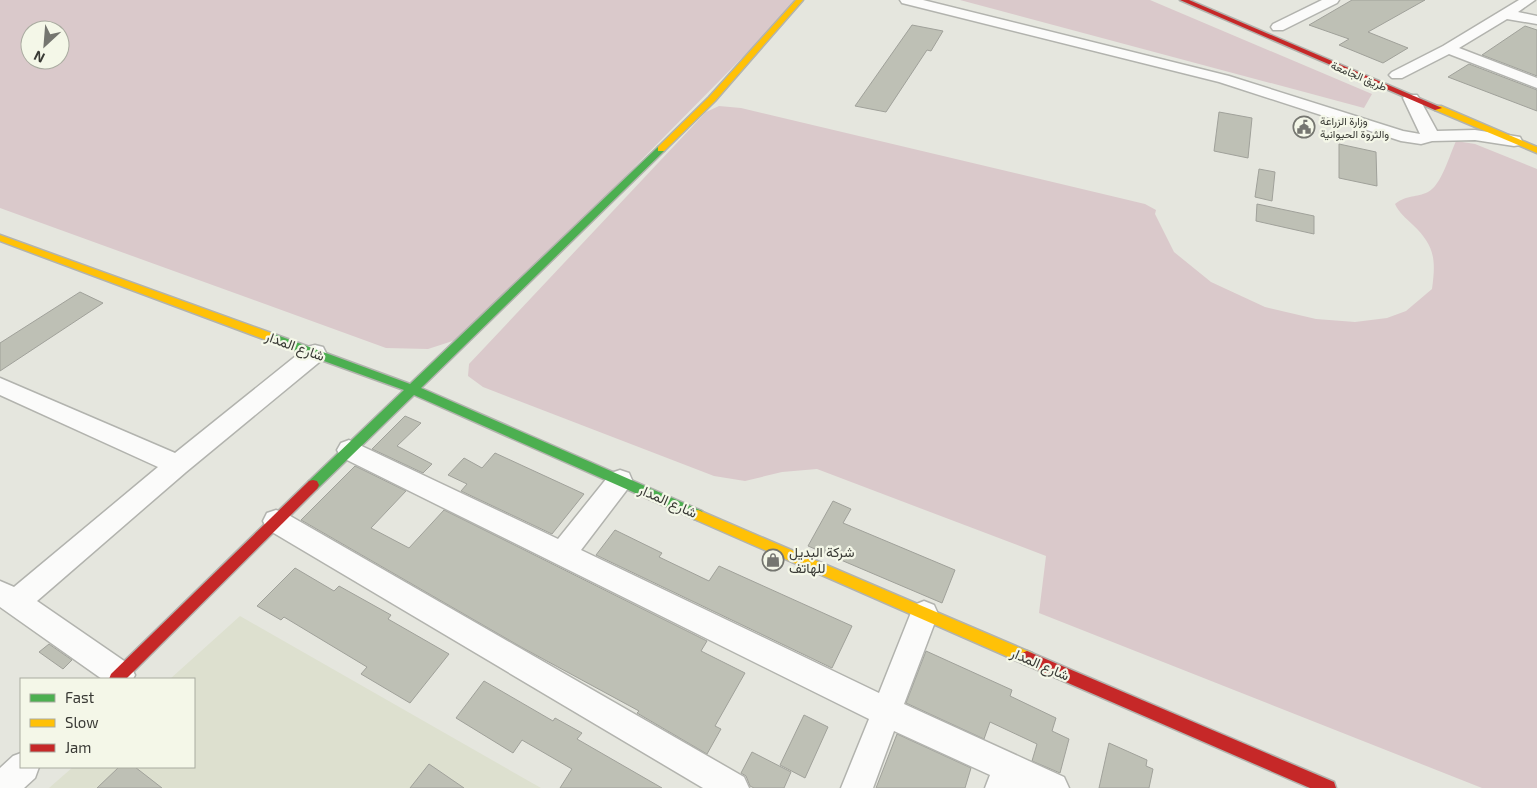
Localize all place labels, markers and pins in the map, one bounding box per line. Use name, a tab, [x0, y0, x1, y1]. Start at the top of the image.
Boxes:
place label: وزارة الزراعة والثروة الحيوانية	[1320, 114, 1389, 141]
public building icon: وزارة الزراعة والثروة الحيوانية	[1292, 115, 1316, 139]
place label: شركة البديل للهاتف	[789, 543, 855, 577]
shop icon: شركة البديل للهاتف	[761, 548, 785, 572]

